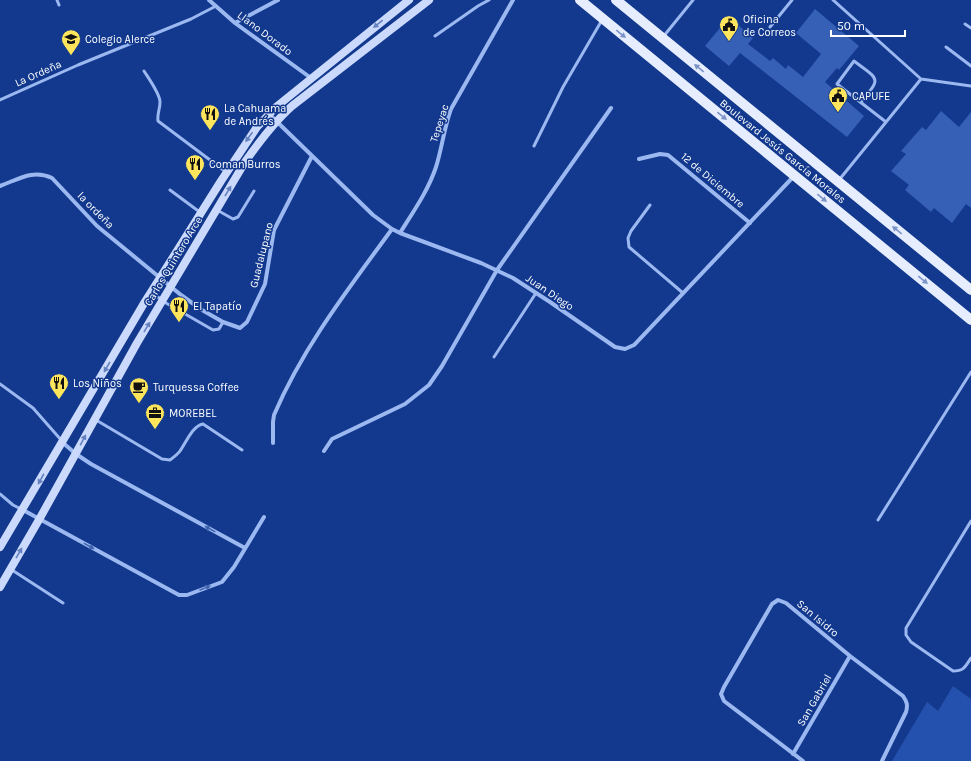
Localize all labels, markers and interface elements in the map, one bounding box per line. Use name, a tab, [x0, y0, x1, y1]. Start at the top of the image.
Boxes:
street label: Llano Dorado	[235, 9, 295, 58]
scale bar	[831, 12, 905, 38]
place label: Oficina de Correos	[743, 13, 796, 39]
public building icon: Oficina de Correos	[718, 14, 740, 42]
text: 50 m	[837, 19, 865, 33]
one-way arrow	[373, 20, 384, 29]
school or university icon: Colegio Alerce	[60, 28, 82, 56]
one-way arrow	[616, 29, 626, 38]
place label: Colegio Alerce	[85, 33, 155, 46]
street label: La Ordeña	[13, 57, 64, 90]
one-way arrow	[694, 64, 705, 73]
public building icon: CAPUFE	[827, 85, 849, 113]
place label: CAPUFE	[852, 90, 890, 103]
street label: Boulevard Jesús García Morales	[717, 96, 849, 206]
place label: La Cahuama de Andrés	[224, 102, 286, 128]
street label: Tepeyac	[427, 102, 452, 144]
restaurant icon: La Cahuama de Andrés	[199, 103, 221, 131]
one-way arrow	[716, 111, 727, 120]
one-way arrow	[245, 132, 253, 143]
street label: 12 de Diciembre	[678, 150, 747, 211]
restaurant icon: Coman Burros	[184, 153, 206, 181]
place label: Coman Burros	[209, 158, 281, 171]
one-way arrow	[224, 186, 232, 196]
street label: la ordeña	[75, 189, 117, 231]
one-way arrow	[817, 194, 828, 203]
street label: Carlos Quintero Arce	[142, 214, 205, 308]
street label: Guadalupano	[247, 221, 276, 289]
one-way arrow	[892, 226, 903, 235]
street label: Juan Diego	[523, 272, 576, 313]
one-way arrow	[918, 276, 928, 285]
restaurant icon: El Tapatío	[168, 295, 190, 323]
place label: El Tapatío	[193, 300, 241, 313]
one-way arrow	[143, 321, 150, 333]
one-way arrow	[104, 361, 111, 373]
restaurant icon: Los Niños	[48, 372, 70, 400]
cafe icon: Turquessa Coffee	[128, 376, 150, 404]
place label: Los Niños	[73, 377, 122, 390]
place label: Turquessa Coffee	[153, 381, 239, 394]
office icon: MOREBEL	[144, 402, 166, 430]
place label: MOREBEL	[169, 407, 217, 420]
one-way arrow	[80, 434, 87, 446]
one-way arrow	[37, 473, 44, 484]
one-way arrow	[205, 526, 216, 533]
one-way arrow	[83, 542, 95, 549]
one-way arrow	[16, 547, 23, 559]
one-way arrow	[200, 585, 212, 591]
street label: San Isidro	[794, 597, 841, 640]
street label: San Gabriel	[794, 672, 834, 728]

